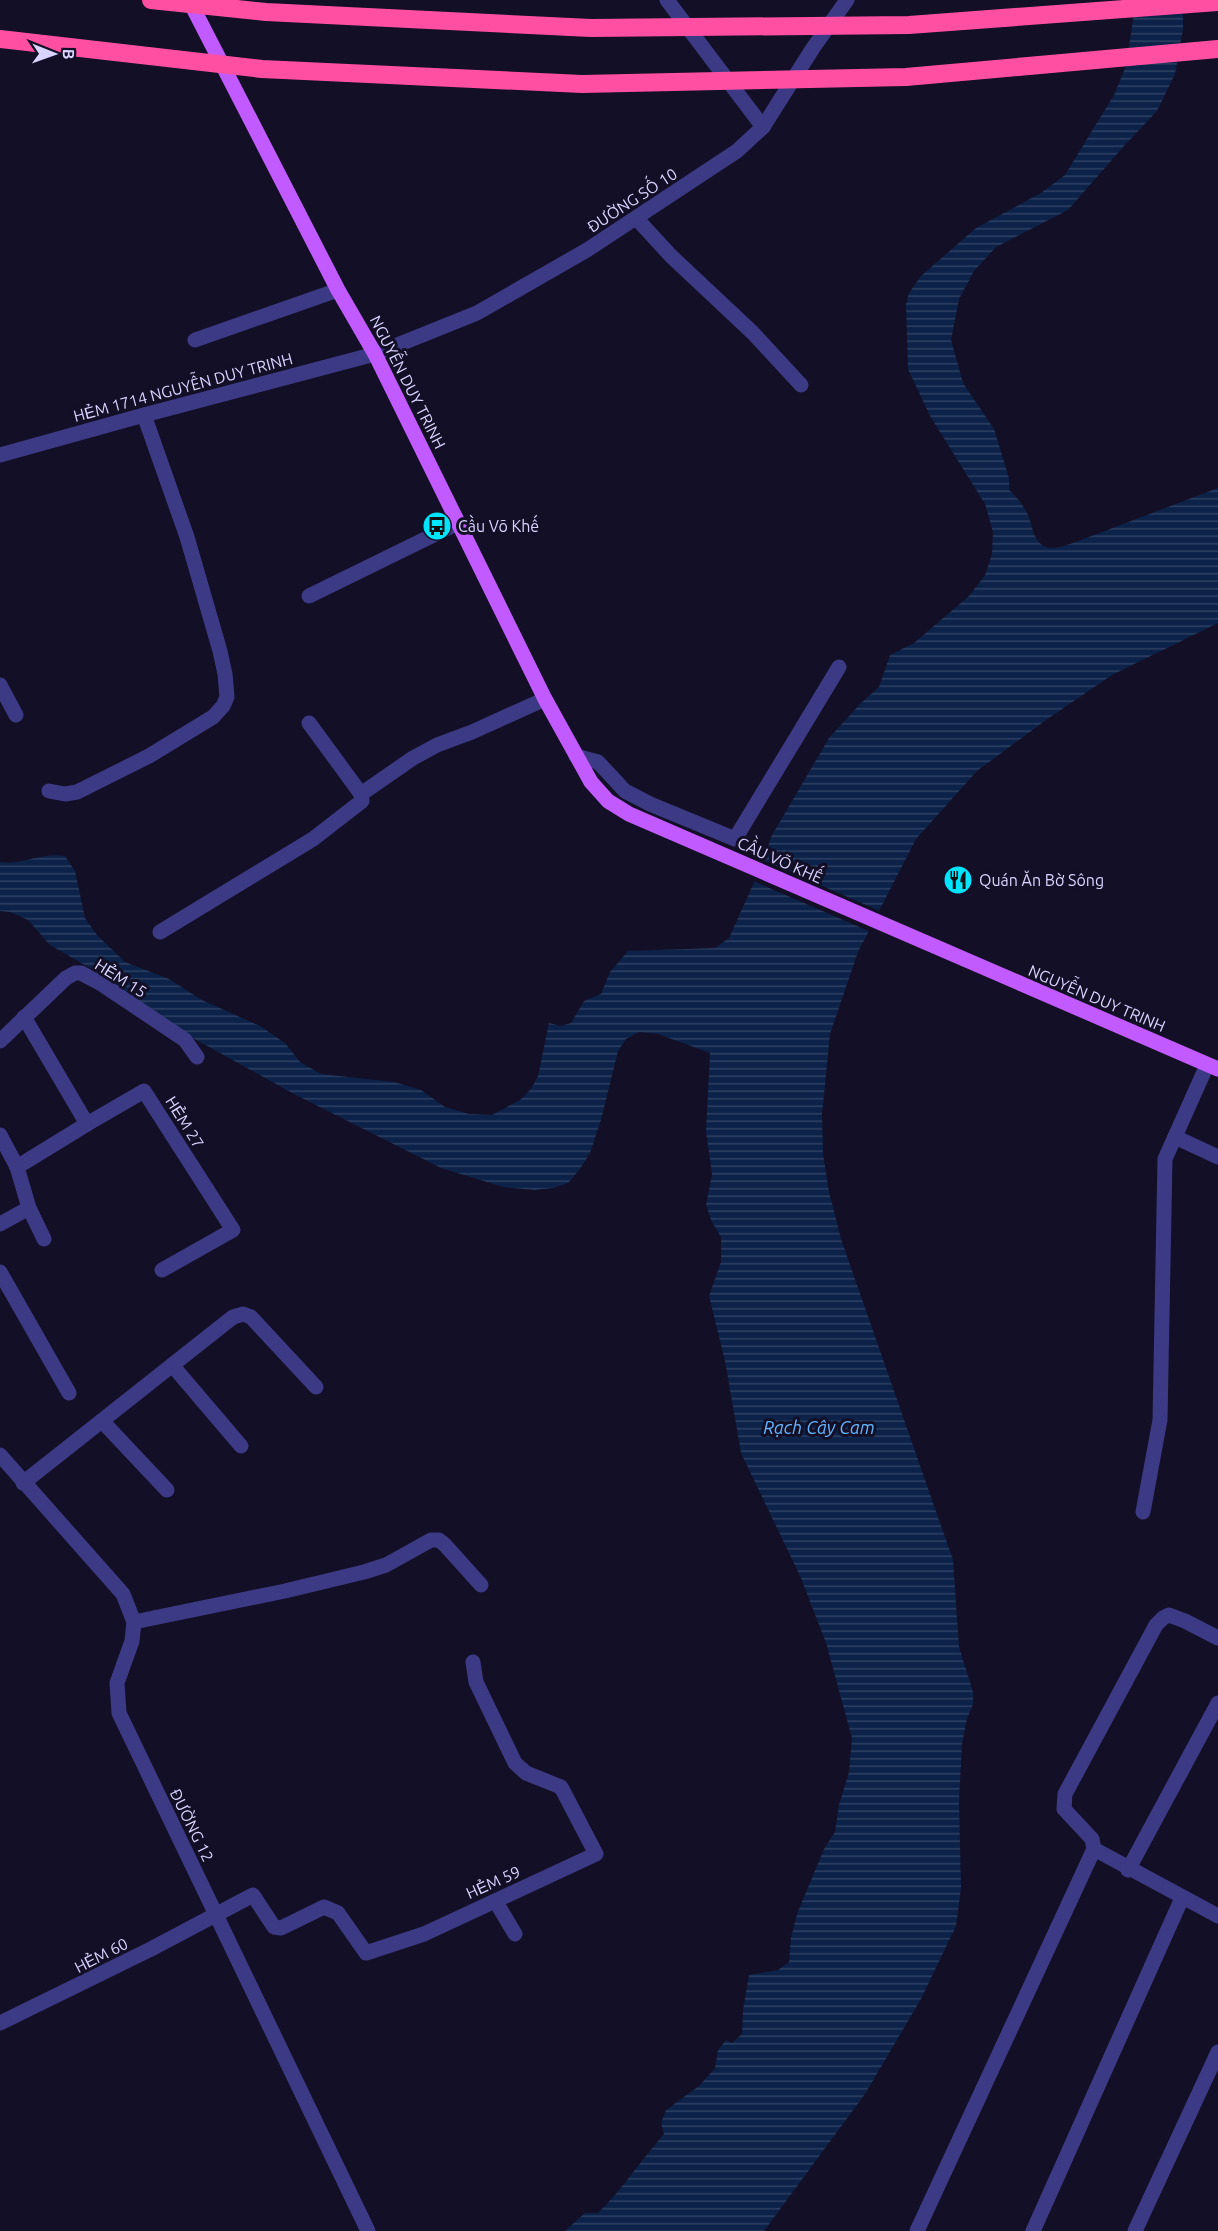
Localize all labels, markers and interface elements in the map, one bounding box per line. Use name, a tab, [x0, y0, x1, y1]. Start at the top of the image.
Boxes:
north arrow	[24, 24, 84, 84]
text: B	[60, 49, 78, 60]
street label: ĐƯỜNG SỐ 10	[581, 160, 680, 236]
street label: NGUYỄN DUY TRINH	[367, 310, 454, 452]
street label: HẺM 1714 NGUYỄN DUY TRINH	[70, 344, 295, 425]
bus stop icon: Cầu Võ Khế	[421, 510, 453, 542]
place label: Cầu Võ Khế	[458, 514, 539, 535]
street label: CẦU VÕ KHẾ	[735, 828, 827, 887]
restaurant icon: Quán Ăn Bờ Sông	[942, 864, 974, 896]
place label: Quán Ăn Bờ Sông	[979, 870, 1104, 889]
street label: HẺM 15	[92, 955, 150, 1001]
street label: NGUYỄN DUY TRINH	[1026, 956, 1170, 1035]
street label: HẺM 27	[162, 1093, 208, 1151]
water label: Rạch Cây Cam	[763, 1417, 875, 1437]
street label: ĐƯỜNG 12	[167, 1785, 219, 1864]
street label: HẺM 59	[463, 1862, 523, 1902]
street label: HẺM 60	[71, 1934, 131, 1976]

